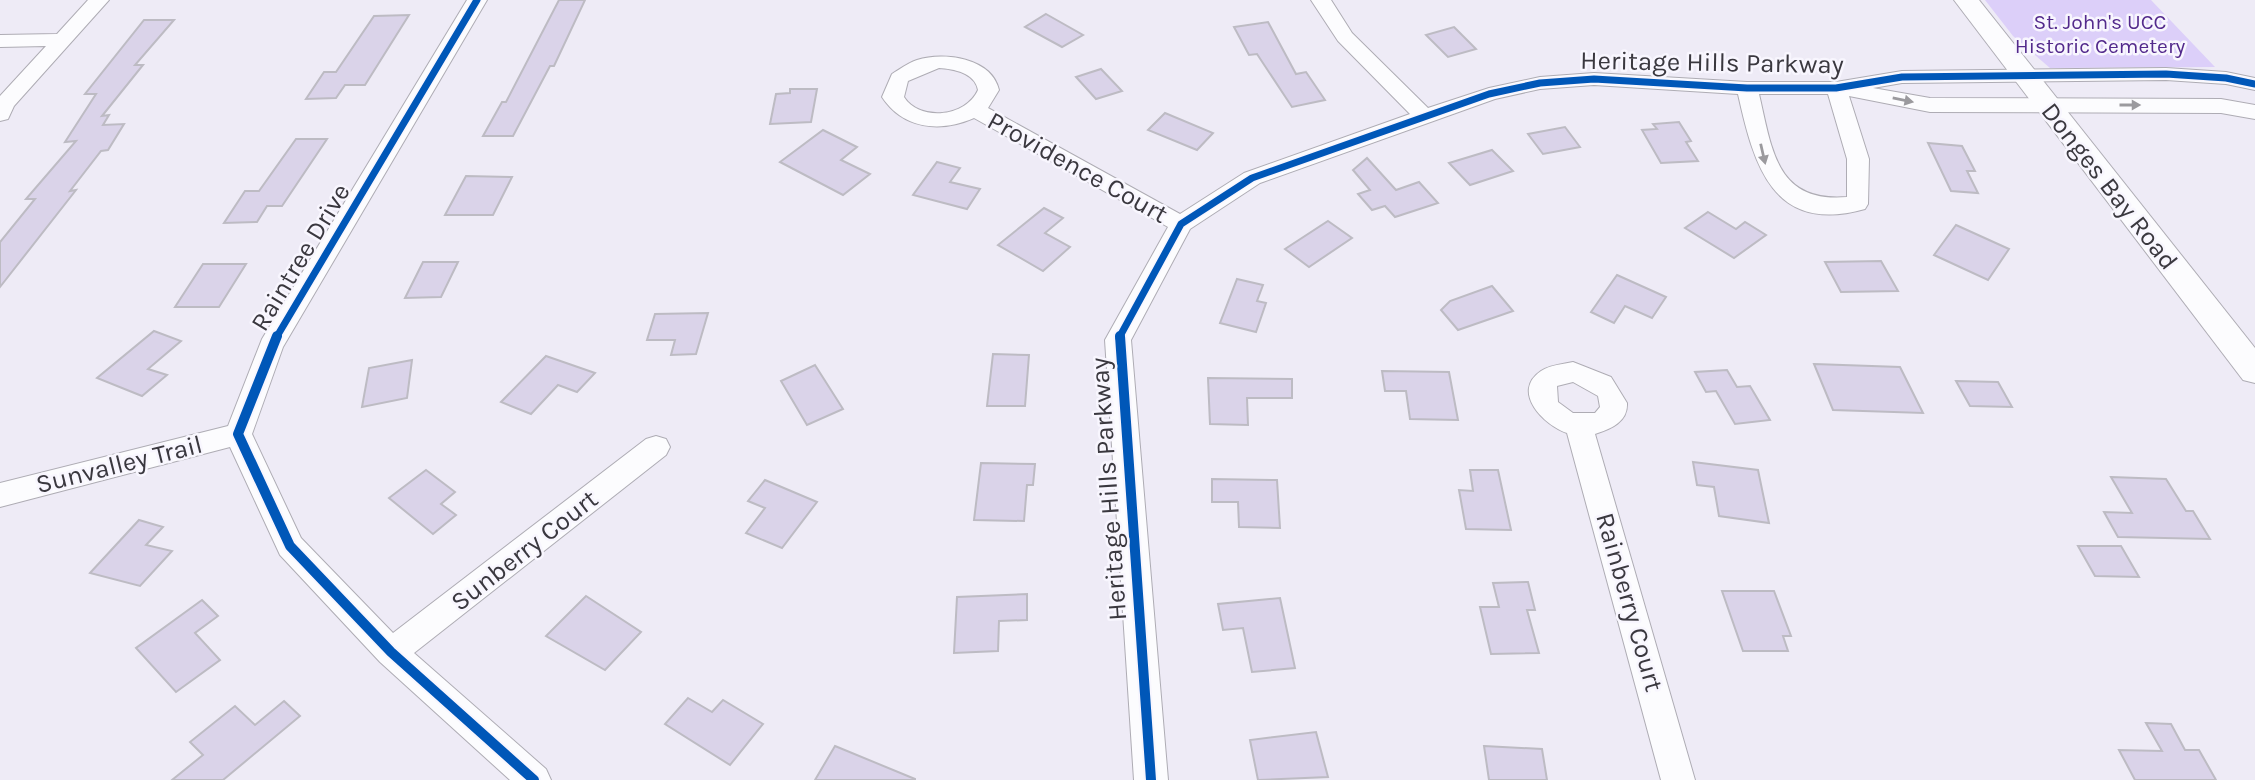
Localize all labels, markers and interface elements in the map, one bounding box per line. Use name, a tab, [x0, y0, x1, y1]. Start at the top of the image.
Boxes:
park label: St. John's UCC Historic Cemetery	[2015, 10, 2185, 58]
street label: Heritage Hills Parkway	[1580, 45, 1844, 80]
one-way arrow	[1892, 95, 1914, 106]
street label: Donges Bay Road	[2035, 97, 2184, 276]
one-way arrow	[2119, 99, 2141, 111]
street label: Providence Court	[982, 105, 1173, 230]
one-way arrow	[1758, 143, 1769, 165]
street label: Raintree Drive	[244, 178, 357, 337]
street label: Heritage Hills Parkway	[1084, 356, 1133, 622]
street label: Sunvalley Trail	[33, 429, 206, 500]
street label: Sunberry Court	[445, 483, 604, 617]
street label: Rainberry Court	[1589, 509, 1670, 695]

